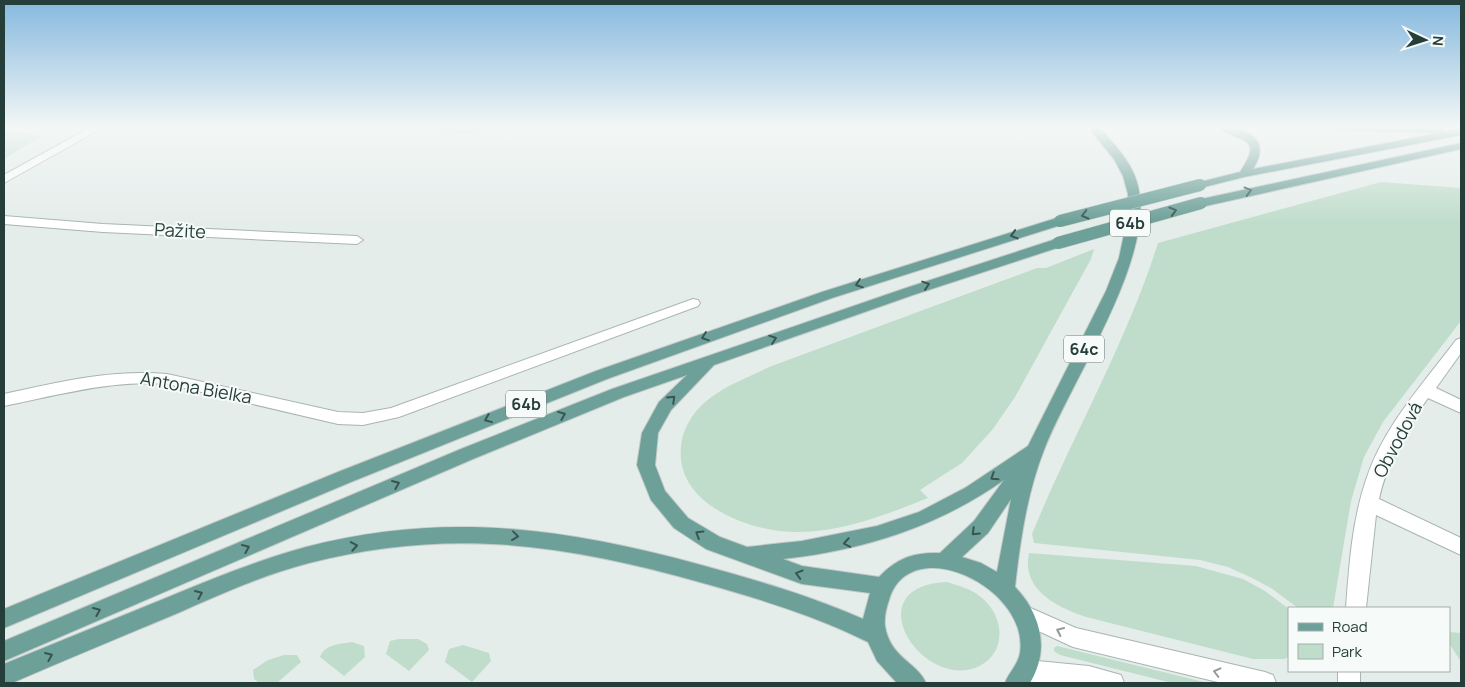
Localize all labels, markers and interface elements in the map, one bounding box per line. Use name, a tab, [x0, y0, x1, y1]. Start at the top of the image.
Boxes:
north arrow	[1400, 15, 1450, 65]
text: N	[1429, 35, 1448, 47]
one-way arrow	[1244, 186, 1253, 197]
one-way arrow	[1168, 207, 1176, 217]
one-way arrow	[1080, 209, 1089, 220]
road number: 64b	[1110, 210, 1150, 237]
street label: Pažite	[154, 217, 206, 243]
one-way arrow	[1010, 230, 1018, 240]
one-way arrow	[855, 278, 863, 288]
one-way arrow	[921, 281, 930, 291]
one-way arrow	[701, 331, 710, 341]
one-way arrow	[768, 335, 776, 345]
road number: 64c	[1064, 336, 1104, 362]
street label: Antona Bielka	[139, 365, 254, 409]
road number: 64b	[506, 390, 546, 418]
one-way arrow	[666, 396, 675, 405]
street label: Obvodová	[1367, 398, 1427, 482]
one-way arrow	[557, 411, 566, 421]
one-way arrow	[484, 413, 493, 423]
one-way arrow	[991, 470, 1000, 480]
one-way arrow	[391, 479, 400, 490]
one-way arrow	[972, 526, 981, 535]
one-way arrow	[511, 530, 519, 541]
one-way arrow	[695, 531, 704, 540]
one-way arrow	[843, 537, 852, 547]
one-way arrow	[349, 541, 358, 551]
one-way arrow	[241, 543, 250, 554]
one-way arrow	[796, 569, 804, 579]
one-way arrow	[194, 590, 203, 600]
one-way arrow	[92, 607, 101, 618]
legend	[1288, 607, 1450, 672]
text: Road	[1332, 616, 1368, 637]
one-way arrow	[1056, 626, 1065, 637]
text: Park	[1332, 641, 1362, 662]
one-way arrow	[44, 652, 53, 663]
one-way arrow	[1213, 667, 1222, 678]

